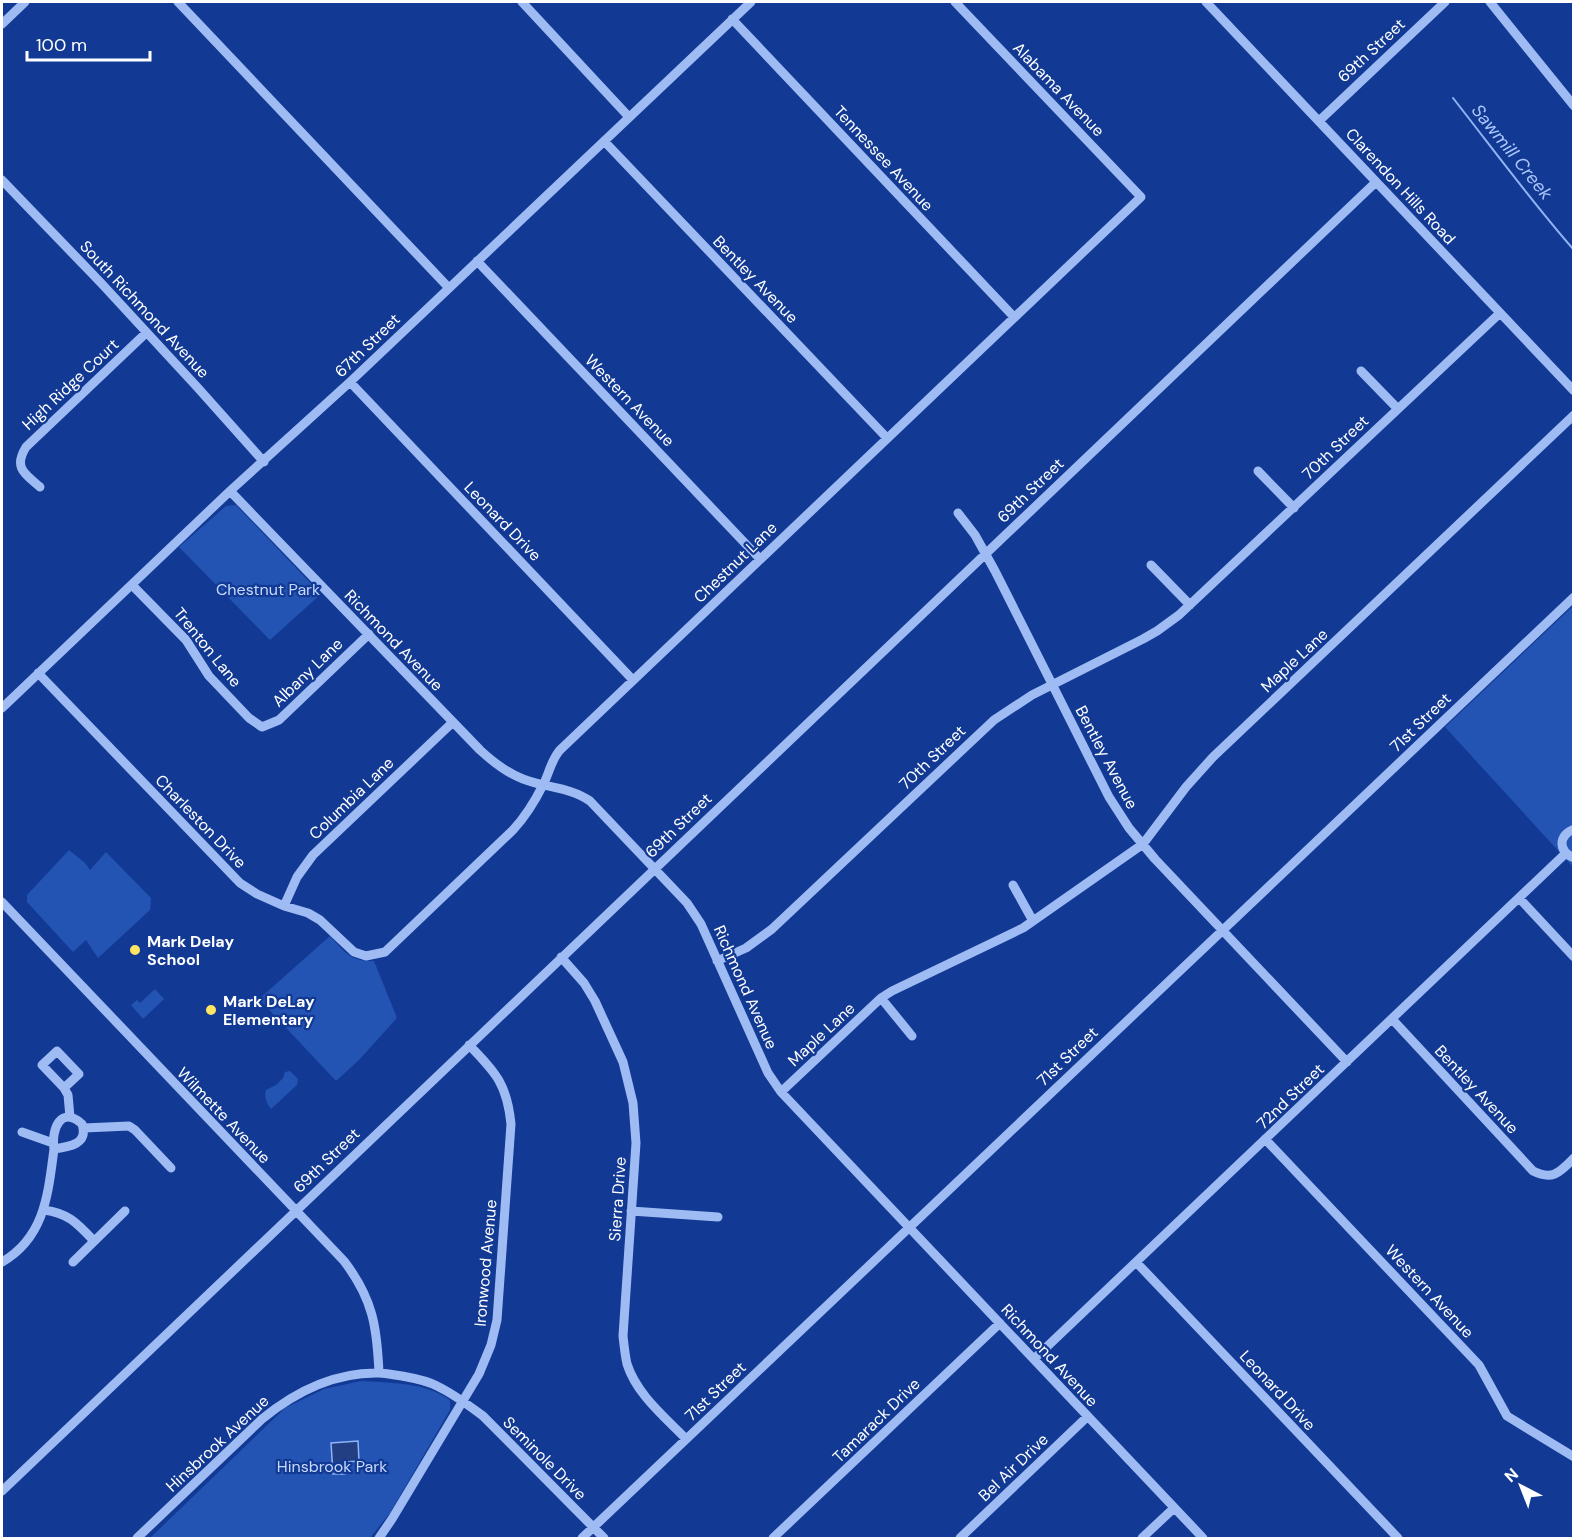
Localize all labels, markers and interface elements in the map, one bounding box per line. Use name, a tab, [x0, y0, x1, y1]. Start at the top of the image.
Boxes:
street label: 69th Street	[1333, 14, 1410, 87]
scale bar	[27, 24, 150, 62]
text: 100 m	[36, 33, 87, 57]
street label: Alabama Avenue	[1008, 38, 1109, 141]
water label: Sawmill Creek	[1466, 99, 1559, 205]
street label: Tennessee Avenue	[829, 101, 938, 216]
street label: Clarendon Hills Road	[1341, 124, 1460, 249]
street label: Bentley Avenue	[708, 231, 803, 328]
street label: South Richmond Avenue	[75, 236, 214, 383]
street label: 67th Street	[330, 309, 405, 382]
street label: High Ridge Court	[18, 334, 123, 435]
street label: Western Avenue	[580, 350, 679, 451]
street label: 70th Street	[1298, 411, 1373, 484]
street label: 69th Street	[993, 453, 1068, 527]
street label: Leonard Drive	[460, 477, 546, 565]
street label: Chestnut Lane	[689, 517, 781, 607]
park label: Chestnut Park	[216, 579, 320, 600]
street label: Richmond Avenue	[340, 585, 447, 696]
street label: Trenton Lane	[169, 603, 246, 691]
street label: Maple Lane	[1256, 624, 1332, 697]
street label: Albany Lane	[268, 633, 347, 711]
street label: 71st Street	[1385, 688, 1455, 757]
street label: Bentley Avenue	[1071, 702, 1143, 813]
street label: 70th Street	[895, 721, 970, 794]
street label: Columbia Lane	[304, 753, 398, 844]
street label: Charleston Drive	[151, 770, 251, 873]
street label: 69th Street	[641, 788, 716, 862]
street label: Richmond Avenue	[709, 922, 782, 1052]
place label: Mark Delay School	[147, 931, 234, 970]
marker: Mark Delay School	[128, 943, 142, 957]
place label: Mark DeLay Elementary	[223, 991, 315, 1030]
street label: Maple Lane	[783, 998, 859, 1071]
marker: Mark DeLay Elementary	[204, 1003, 218, 1017]
street label: 71st Street	[1032, 1022, 1102, 1091]
street label: Bentley Avenue	[1430, 1040, 1523, 1138]
street label: 72nd Street	[1252, 1059, 1329, 1134]
street label: Wilmette Avenue	[172, 1063, 275, 1168]
street label: 69th Street	[289, 1123, 364, 1197]
street label: Sierra Drive	[604, 1156, 631, 1242]
street label: Ironwood Avenue	[469, 1199, 502, 1328]
street label: Western Avenue	[1381, 1240, 1478, 1342]
street label: Richmond Avenue	[997, 1299, 1103, 1411]
street label: Leonard Drive	[1235, 1346, 1320, 1435]
street label: 71st Street	[680, 1357, 750, 1426]
street label: Tamarack Drive	[828, 1373, 924, 1467]
street label: Hinsbrook Avenue	[161, 1390, 273, 1496]
street label: Seminole Drive	[498, 1412, 591, 1505]
street label: Bel Air Drive	[974, 1429, 1053, 1506]
park label: Hinsbrook Park	[277, 1456, 387, 1477]
north arrow	[1491, 1456, 1551, 1516]
text: N	[1500, 1464, 1523, 1487]

